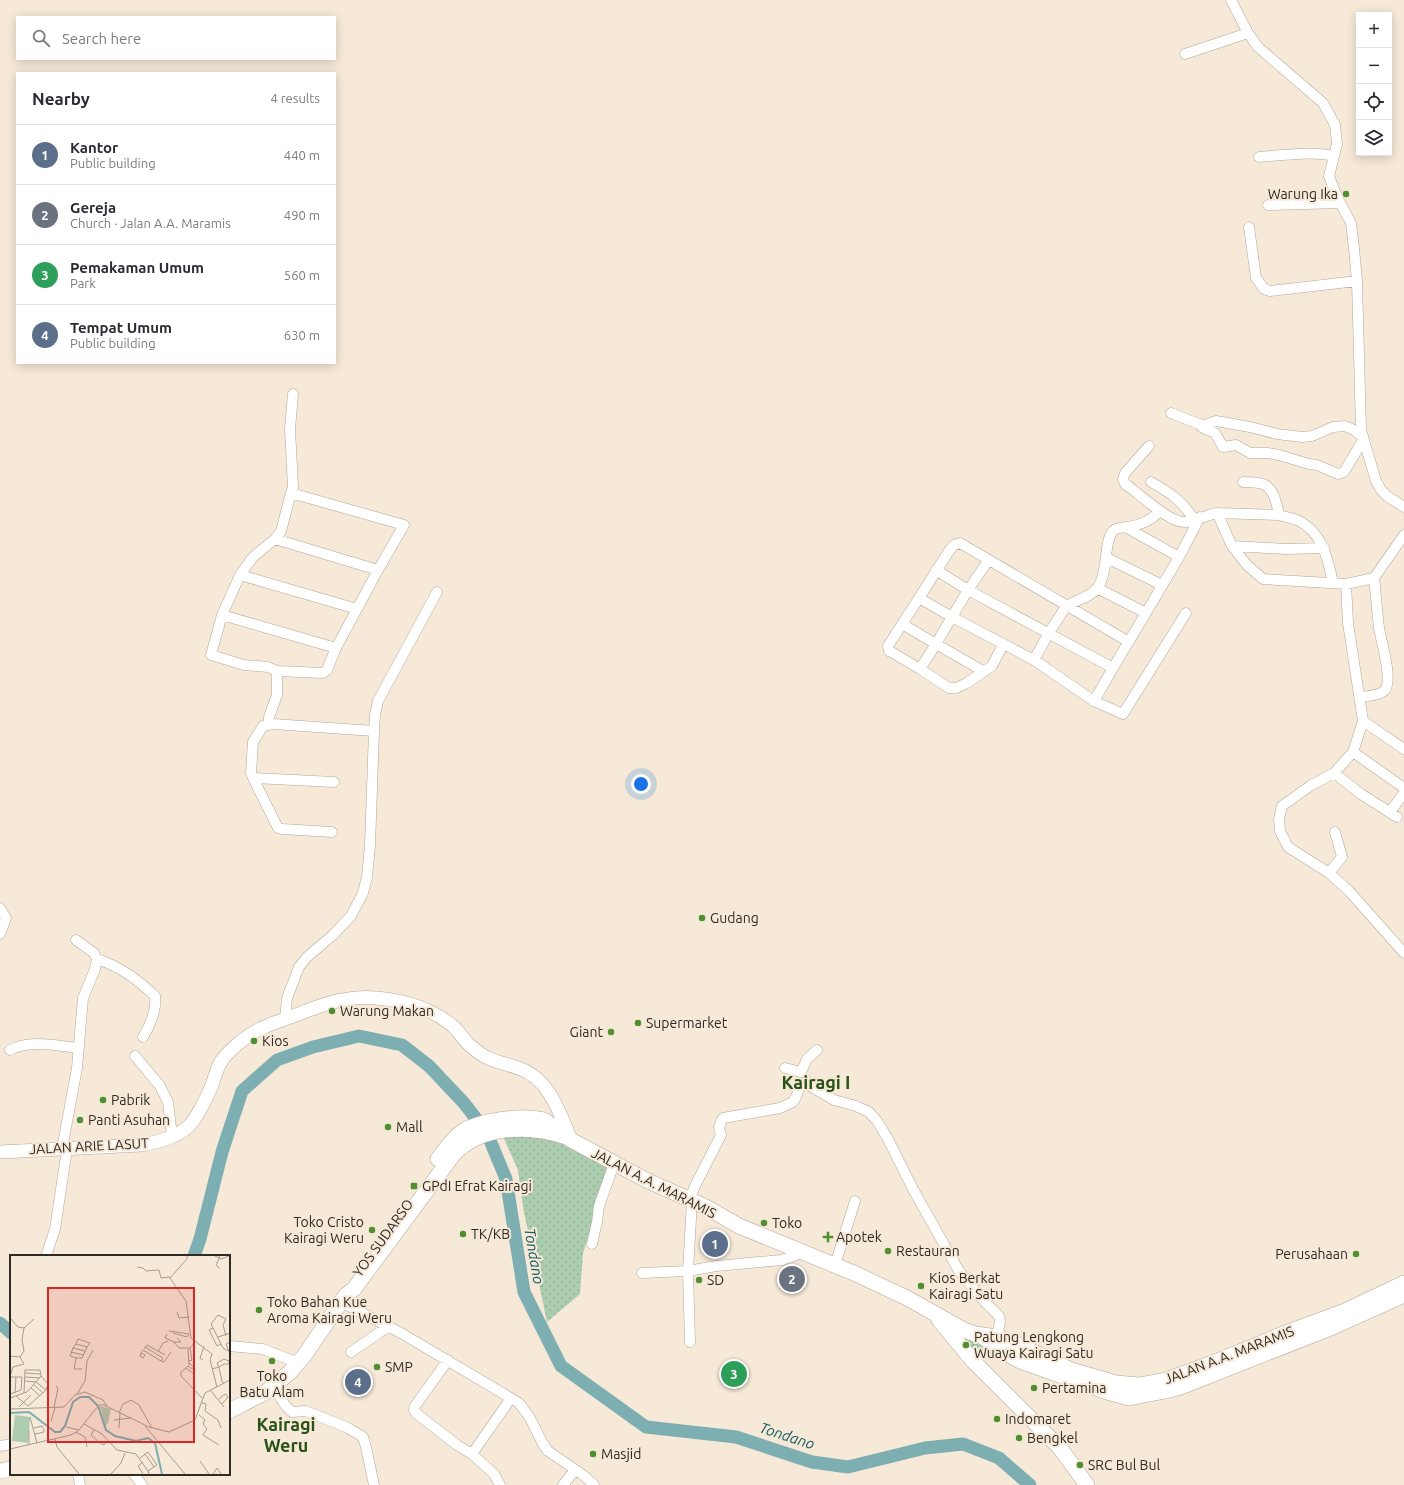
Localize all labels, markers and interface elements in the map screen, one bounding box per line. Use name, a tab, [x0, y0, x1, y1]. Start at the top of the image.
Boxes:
map controls	[1356, 12, 1392, 156]
button: +	[1356, 12, 1392, 48]
search box	[16, 16, 336, 60]
icon: search	[30, 27, 52, 49]
text: Search here	[62, 30, 141, 47]
button: −	[1356, 48, 1392, 84]
button: locate	[1356, 84, 1392, 120]
text: Nearby	[32, 89, 90, 108]
text: 4 results	[270, 91, 320, 105]
button: layers	[1356, 120, 1392, 156]
text: Kantor	[70, 139, 118, 156]
text: 1	[41, 148, 49, 162]
text: 440 m	[284, 148, 320, 162]
text: Public building	[70, 156, 156, 170]
place label: Warung Ika	[1268, 186, 1338, 202]
marker: Warung Ika	[1341, 189, 1351, 199]
text: Gereja	[70, 199, 116, 216]
text: 2	[41, 208, 49, 222]
text: 490 m	[284, 208, 320, 222]
text: Church · Jalan A.A. Maramis	[70, 216, 231, 230]
text: Pemakaman Umum	[70, 259, 204, 276]
text: 3	[41, 268, 49, 282]
text: 560 m	[284, 268, 320, 282]
text: Park	[70, 276, 96, 290]
text: Tempat Umum	[70, 319, 172, 336]
text: 4	[41, 328, 49, 342]
text: 630 m	[284, 328, 320, 342]
text: Public building	[70, 336, 156, 350]
your location	[631, 774, 651, 794]
place label: Gudang	[710, 910, 759, 926]
marker: Gudang	[697, 913, 707, 923]
place label: Warung Makan	[340, 1003, 434, 1019]
marker: Warung Makan	[327, 1006, 337, 1016]
place label: Supermarket	[646, 1015, 728, 1031]
marker: Supermarket	[633, 1018, 643, 1028]
place label: Giant	[570, 1024, 603, 1040]
marker: Giant	[606, 1027, 616, 1037]
place label: Kios	[262, 1033, 288, 1049]
marker: Kios	[249, 1036, 259, 1046]
district label: Kairagi I	[782, 1072, 850, 1092]
place label: Pabrik	[111, 1092, 150, 1108]
marker: Pabrik	[98, 1095, 108, 1105]
place label: Panti Asuhan	[88, 1112, 170, 1128]
marker: Panti Asuhan	[75, 1115, 85, 1125]
place label: Mall	[396, 1119, 423, 1135]
marker: Mall	[383, 1122, 393, 1132]
street label: JALAN ARIE LASUT	[29, 1135, 149, 1157]
street label: JALAN A.A. MARAMIS	[589, 1145, 719, 1221]
place label: GPdI Efrat Kairagi	[422, 1178, 532, 1194]
marker: GPdI Efrat Kairagi	[409, 1181, 419, 1191]
street label: YOS SUDARSO	[350, 1196, 417, 1280]
place label: Toko Cristo Kairagi Weru	[284, 1214, 364, 1246]
place label: Toko	[772, 1215, 802, 1231]
marker: Toko	[759, 1218, 769, 1228]
marker: Toko Cristo Kairagi Weru	[367, 1225, 377, 1235]
place label: TK/KB	[471, 1226, 510, 1242]
water label: Tondano	[521, 1227, 548, 1285]
marker: TK/KB	[458, 1229, 468, 1239]
pin: 1	[702, 1229, 728, 1259]
place label: Apotek	[836, 1229, 882, 1245]
marker: Apotek	[823, 1232, 833, 1242]
place label: Restauran	[896, 1243, 960, 1259]
marker: Restauran	[883, 1246, 893, 1256]
place label: Perusahaan	[1275, 1246, 1348, 1262]
marker: Perusahaan	[1351, 1249, 1361, 1259]
inset map	[10, 1255, 230, 1475]
pin: 2	[779, 1264, 805, 1294]
place label: Kios Berkat Kairagi Satu	[929, 1270, 1003, 1302]
place label: SD	[707, 1272, 724, 1288]
marker: SD	[694, 1275, 704, 1285]
marker: Kios Berkat Kairagi Satu	[916, 1281, 926, 1291]
place label: Toko Bahan Kue Aroma Kairagi Weru	[267, 1294, 392, 1326]
marker: Toko Bahan Kue Aroma Kairagi Weru	[254, 1305, 264, 1315]
street label: JALAN A.A. MARAMIS	[1162, 1323, 1296, 1387]
place label: Patung Lengkong Wuaya Kairagi Satu	[974, 1329, 1093, 1361]
marker: Patung Lengkong Wuaya Kairagi Satu	[961, 1340, 971, 1350]
marker: Toko Batu Alam	[267, 1356, 277, 1366]
place label: SMP	[385, 1359, 413, 1375]
pin: 3	[721, 1359, 747, 1389]
marker: SMP	[372, 1362, 382, 1372]
pin: 4	[345, 1367, 371, 1397]
place label: Toko Batu Alam	[240, 1368, 304, 1400]
place label: Pertamina	[1042, 1380, 1106, 1396]
marker: Pertamina	[1029, 1383, 1039, 1393]
place label: Indomaret	[1005, 1411, 1071, 1427]
district label: Kairagi Weru	[256, 1414, 316, 1455]
marker: Indomaret	[992, 1414, 1002, 1424]
water label: Tondano	[758, 1419, 817, 1452]
place label: Bengkel	[1027, 1430, 1078, 1446]
marker: Bengkel	[1014, 1433, 1024, 1443]
place label: Masjid	[601, 1446, 641, 1462]
marker: Masjid	[588, 1449, 598, 1459]
place label: SRC Bul Bul	[1088, 1457, 1160, 1473]
marker: SRC Bul Bul	[1075, 1460, 1085, 1470]

